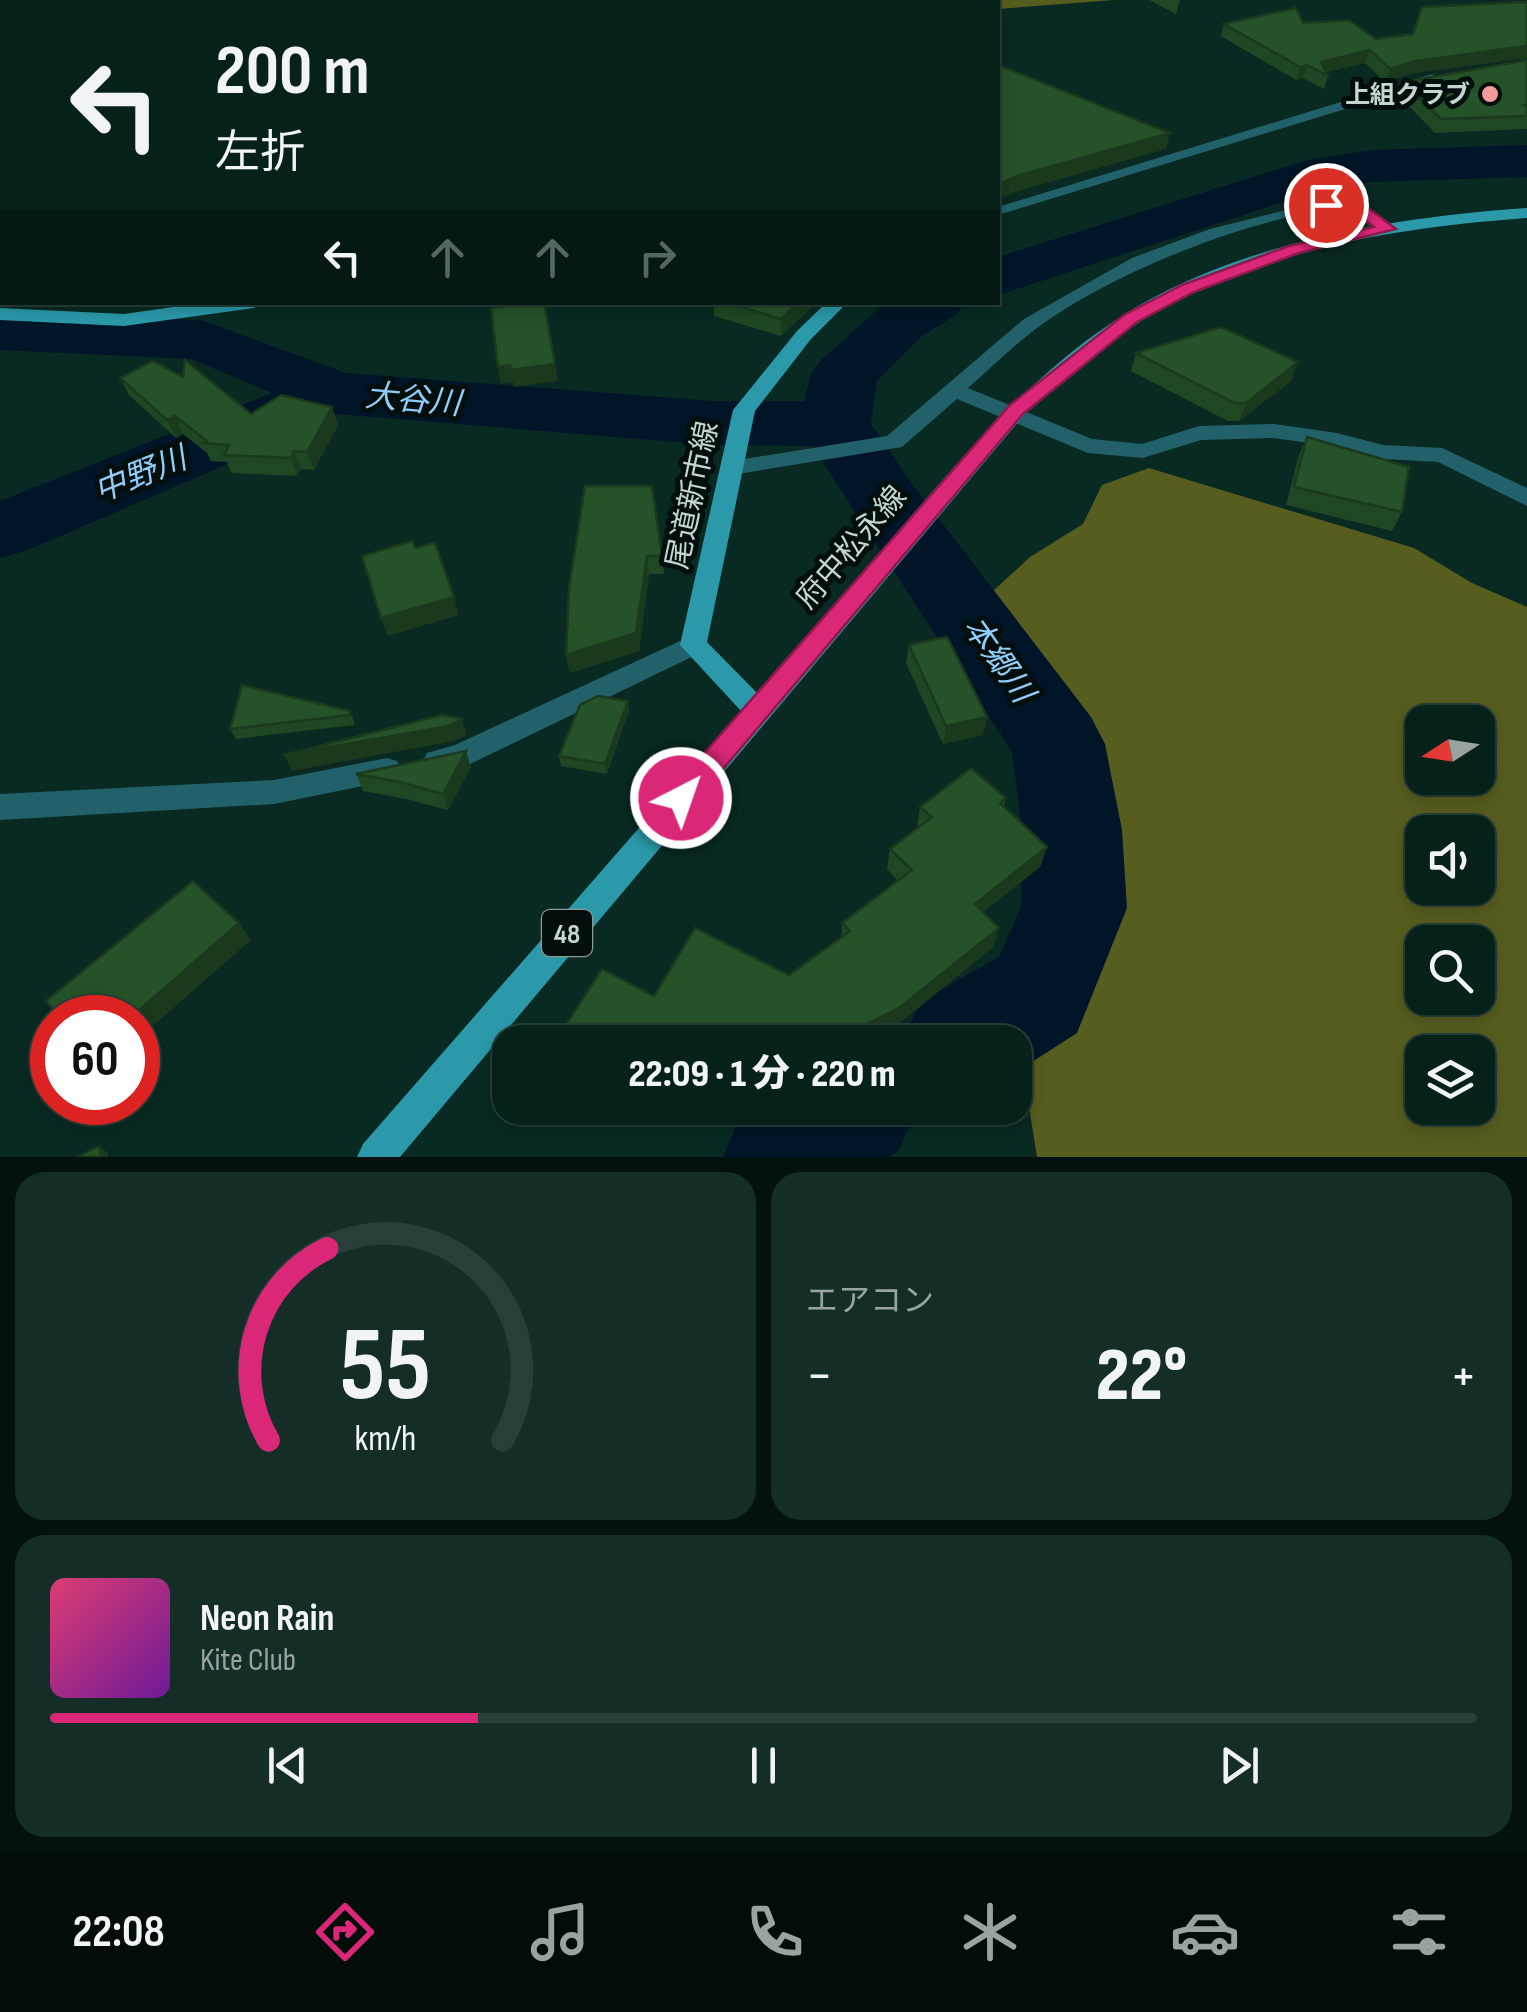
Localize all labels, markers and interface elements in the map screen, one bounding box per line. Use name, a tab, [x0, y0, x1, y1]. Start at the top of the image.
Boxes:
text: 200 m	[215, 30, 370, 114]
icon: left	[50, 40, 180, 170]
place label: 上組クラブ	[1345, 80, 1470, 111]
marker: 上組クラブ	[1479, 83, 1501, 105]
text: 左折	[215, 126, 305, 181]
pin	[1284, 163, 1369, 248]
icon: arrive	[1299, 178, 1354, 233]
icon: left	[315, 230, 370, 285]
icon: ahead	[420, 230, 475, 285]
icon: ahead	[525, 230, 580, 285]
icon: right	[630, 230, 685, 285]
water label: 大谷川	[363, 377, 465, 424]
street label: 尾道新市線	[660, 418, 726, 572]
water label: 中野川	[89, 438, 195, 511]
street label: 府中松永線	[789, 479, 915, 616]
water label: 本郷川	[954, 609, 1043, 713]
north arrow	[1405, 705, 1495, 795]
map controls	[1405, 705, 1495, 1125]
position arrow	[629, 746, 733, 850]
button: sound	[1405, 815, 1495, 905]
road number: 48	[542, 910, 592, 956]
button: search	[1405, 925, 1495, 1015]
speed limit sign: 60	[30, 995, 160, 1125]
button: layers	[1405, 1035, 1495, 1125]
text: 22:09 · 1 分 · 220 m	[629, 1052, 895, 1097]
text: エアコン	[806, 1282, 934, 1321]
text: 55	[340, 1304, 431, 1429]
text: 22°	[1096, 1331, 1187, 1422]
text: −	[806, 1343, 833, 1410]
text: +	[1450, 1343, 1477, 1410]
text: km/h	[355, 1418, 416, 1461]
text: Neon Rain	[200, 1596, 334, 1641]
text: Kite Club	[200, 1641, 296, 1680]
icon: previous	[260, 1738, 315, 1793]
icon: pause	[736, 1738, 791, 1793]
icon: next	[1212, 1738, 1267, 1793]
icon: directions	[310, 1897, 380, 1967]
icon: music	[525, 1897, 595, 1967]
icon: phone	[740, 1897, 810, 1967]
icon: climate	[955, 1897, 1025, 1967]
icon: car	[1170, 1897, 1240, 1967]
icon: filters	[1384, 1897, 1454, 1967]
text: 22:08	[72, 1905, 165, 1960]

